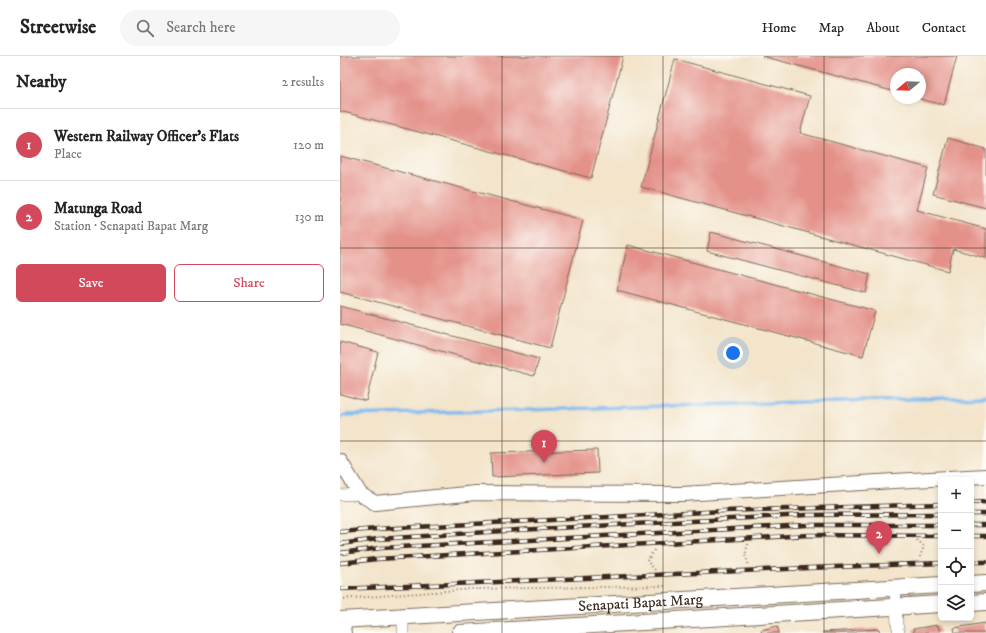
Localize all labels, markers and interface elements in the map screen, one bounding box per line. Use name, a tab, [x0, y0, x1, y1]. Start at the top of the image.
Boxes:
search box	[120, 10, 400, 46]
text: Streetwise	[20, 16, 96, 39]
icon: search	[134, 17, 156, 39]
text: Search here	[166, 18, 236, 37]
text: Home	[762, 19, 796, 37]
text: Map	[818, 19, 844, 37]
text: About	[866, 19, 900, 37]
text: Contact	[922, 19, 966, 37]
north arrow	[890, 68, 926, 104]
text: Nearby	[16, 71, 66, 93]
text: 2 results	[282, 74, 324, 90]
text: Western Railway Officer's Flats	[54, 127, 239, 146]
text: 1	[27, 137, 31, 153]
text: 120 m	[293, 137, 324, 153]
text: Place	[54, 146, 82, 162]
text: Matunga Road	[54, 199, 142, 218]
text: 2	[26, 209, 32, 225]
text: 130 m	[295, 209, 324, 225]
text: Station · Senapati Bapat Marg	[54, 218, 208, 234]
button: Save	[16, 264, 166, 302]
button: Share	[174, 264, 324, 302]
your location	[723, 343, 743, 363]
pin: 1	[531, 430, 557, 463]
map controls	[938, 477, 974, 621]
button: +	[938, 477, 974, 513]
button: −	[938, 513, 974, 549]
pin: 2	[866, 521, 892, 554]
button: locate	[938, 549, 974, 585]
button: layers	[938, 585, 974, 621]
street label: Senapati Bapat Marg	[578, 589, 704, 616]

